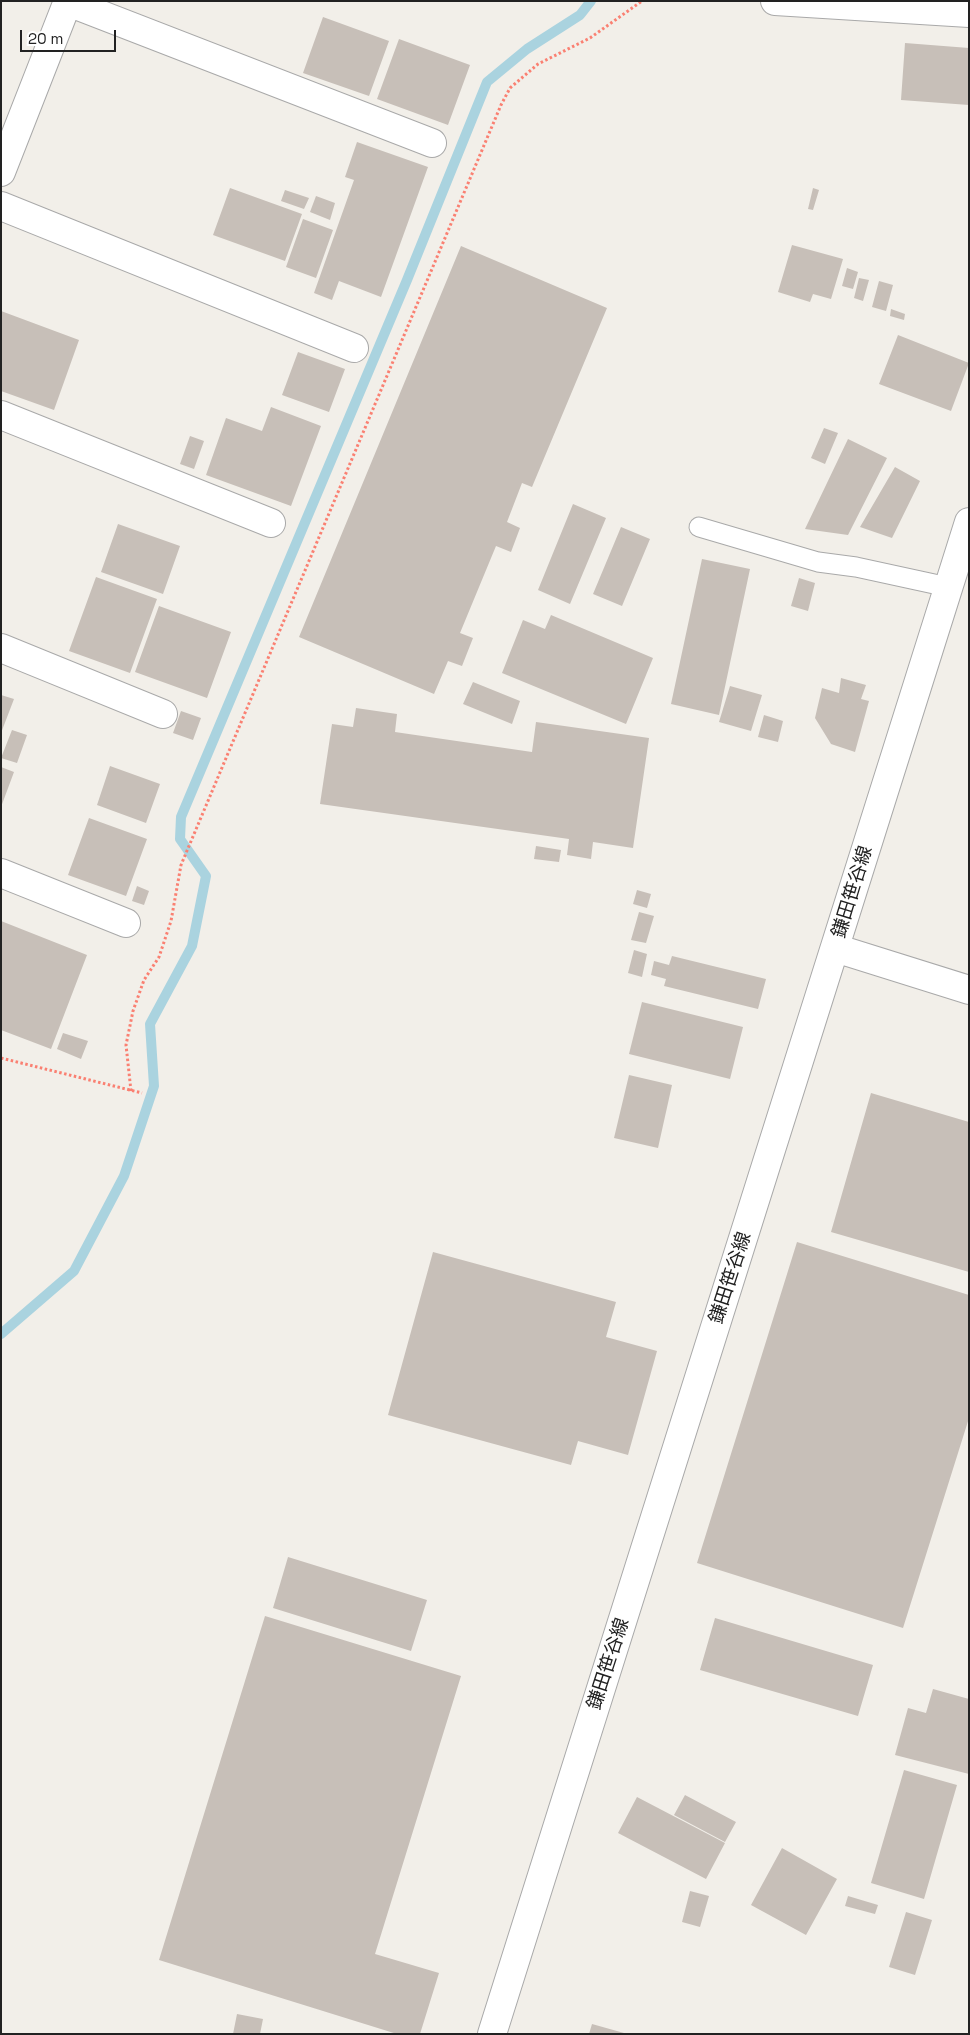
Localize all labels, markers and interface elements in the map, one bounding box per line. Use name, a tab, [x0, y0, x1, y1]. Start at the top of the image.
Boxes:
scale bar	[22, 20, 119, 52]
text: 20 m	[28, 29, 63, 48]
street label: 鎌田笹谷線	[828, 843, 878, 941]
street label: 鎌田笹谷線	[705, 1229, 757, 1327]
street label: 鎌田笹谷線	[583, 1615, 635, 1713]

